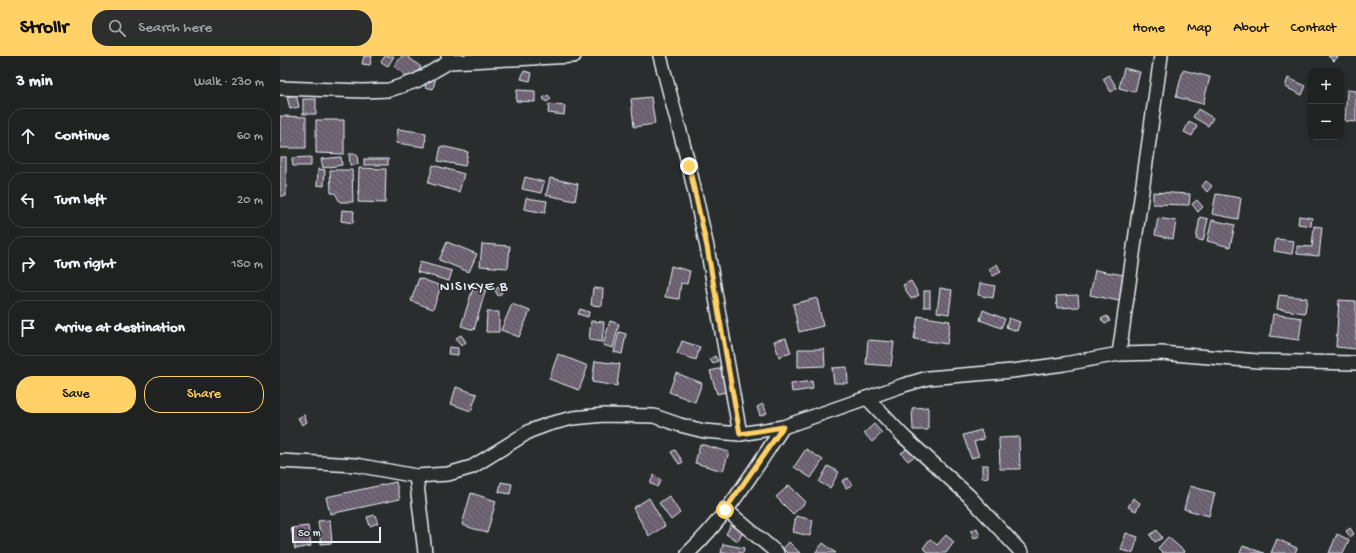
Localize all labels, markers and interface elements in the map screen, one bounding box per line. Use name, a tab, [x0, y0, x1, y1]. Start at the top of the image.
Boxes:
search box	[92, 10, 372, 46]
text: Strollr	[20, 17, 68, 40]
icon: search	[106, 17, 128, 39]
text: Search here	[138, 19, 212, 37]
text: Home	[1133, 20, 1165, 37]
text: Map	[1187, 20, 1211, 37]
text: About	[1233, 20, 1269, 37]
text: Contact	[1291, 20, 1336, 37]
map controls	[1308, 68, 1344, 140]
button: +	[1308, 68, 1344, 104]
text: 3 min	[16, 72, 53, 92]
text: Walk · 230 m	[194, 75, 264, 90]
button: −	[1308, 104, 1344, 140]
icon: ahead	[17, 125, 39, 147]
text: Continue	[55, 127, 109, 145]
text: 60 m	[237, 129, 263, 144]
route end	[680, 157, 698, 175]
icon: left	[17, 189, 39, 211]
text: Turn left	[55, 191, 106, 209]
text: 20 m	[237, 193, 263, 208]
icon: right	[17, 253, 39, 275]
text: Turn right	[55, 255, 115, 273]
text: 150 m	[231, 257, 263, 272]
district label: NISIKYE B	[440, 278, 508, 296]
icon: arrive	[17, 317, 39, 339]
text: Arrive at destination	[55, 319, 185, 337]
button: Save	[16, 376, 136, 413]
button: Share	[144, 376, 264, 413]
route start	[716, 501, 734, 519]
scale bar	[292, 525, 381, 544]
text: 50 m	[298, 528, 320, 540]

